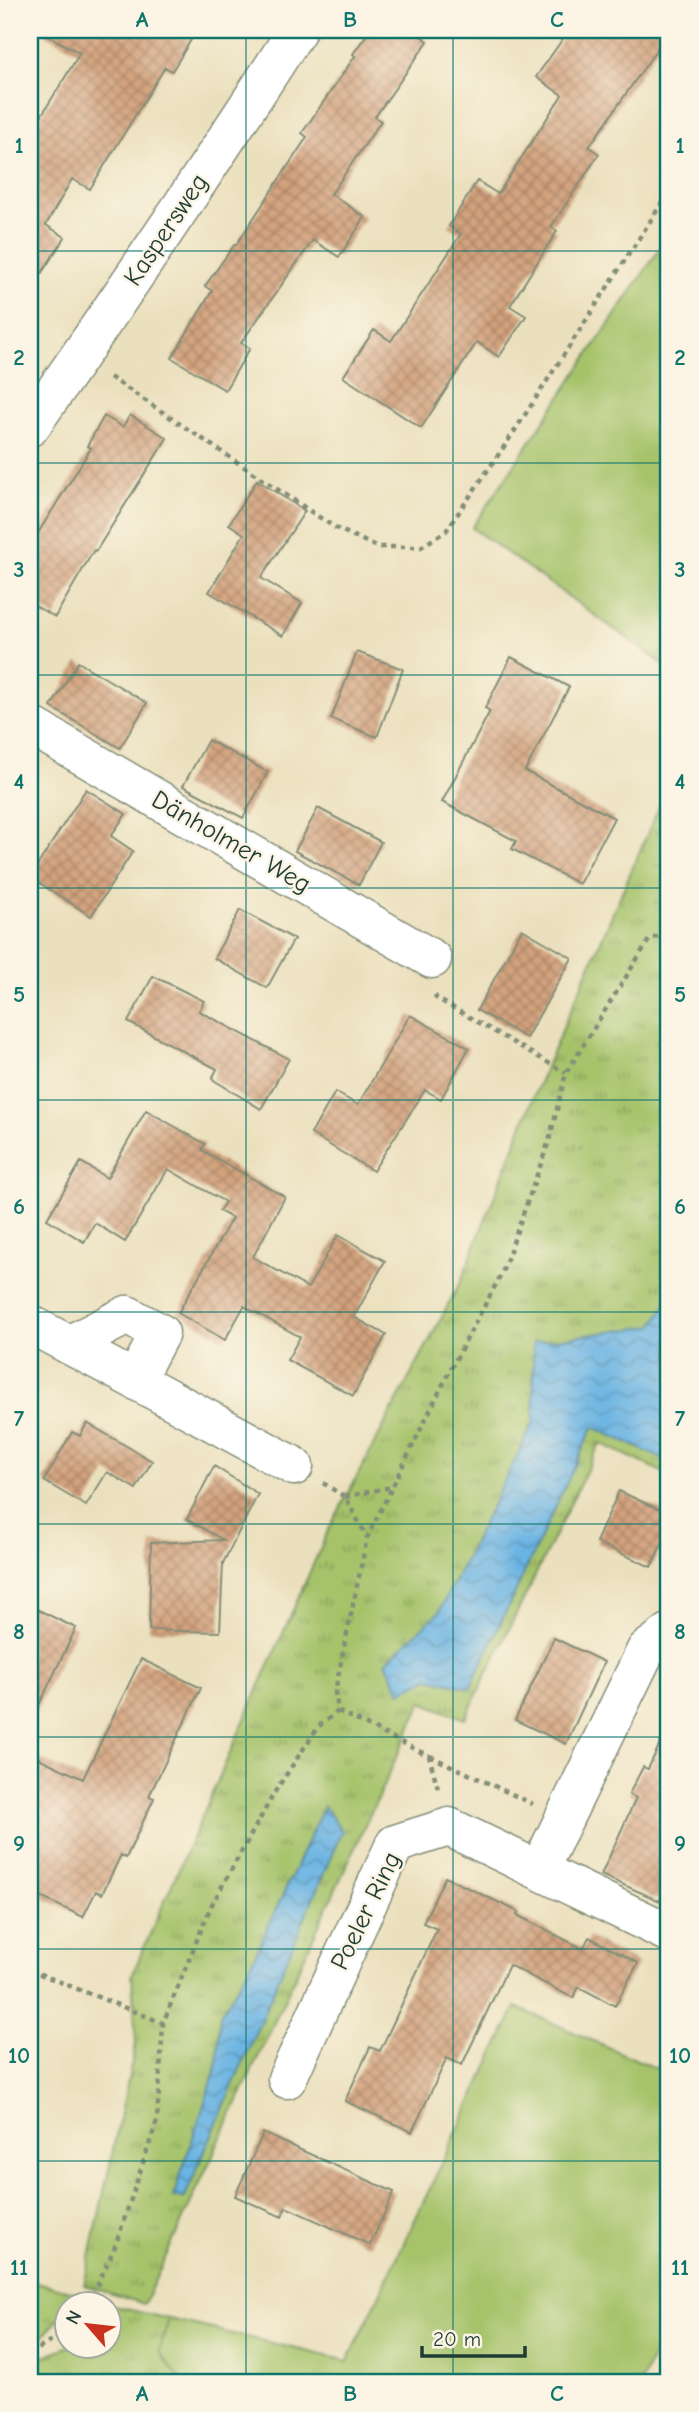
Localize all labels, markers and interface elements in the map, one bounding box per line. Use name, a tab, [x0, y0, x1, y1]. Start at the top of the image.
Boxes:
text: A	[136, 6, 149, 33]
text: B	[343, 6, 357, 33]
text: C	[550, 6, 564, 33]
text: 1	[14, 132, 24, 159]
text: 1	[675, 132, 685, 159]
street label: Kaspersweg	[118, 168, 214, 292]
text: 2	[13, 344, 25, 371]
text: 2	[674, 344, 686, 371]
text: 3	[13, 556, 25, 583]
text: 3	[674, 556, 686, 583]
text: 4	[14, 768, 25, 795]
text: 4	[675, 768, 686, 795]
street label: Dänholmer Weg	[146, 784, 316, 900]
text: 5	[13, 981, 25, 1008]
text: 5	[674, 981, 686, 1008]
text: 6	[13, 1193, 25, 1220]
text: 6	[674, 1193, 686, 1220]
text: 7	[14, 1405, 25, 1432]
text: 7	[675, 1405, 686, 1432]
text: 8	[13, 1618, 25, 1645]
text: 8	[674, 1618, 686, 1645]
text: 9	[13, 1830, 25, 1857]
text: 9	[674, 1830, 686, 1857]
street label: Poeler Ring	[325, 1847, 407, 1975]
text: 10	[8, 2042, 30, 2069]
text: 10	[669, 2042, 691, 2069]
text: 11	[10, 2254, 28, 2281]
text: 11	[671, 2254, 689, 2281]
north arrow	[52, 2290, 122, 2360]
text: N	[61, 2307, 86, 2328]
scale bar	[422, 2314, 526, 2358]
text: 20 m	[433, 2327, 481, 2351]
text: A	[136, 2380, 149, 2407]
text: B	[343, 2380, 357, 2407]
text: C	[550, 2380, 564, 2407]

